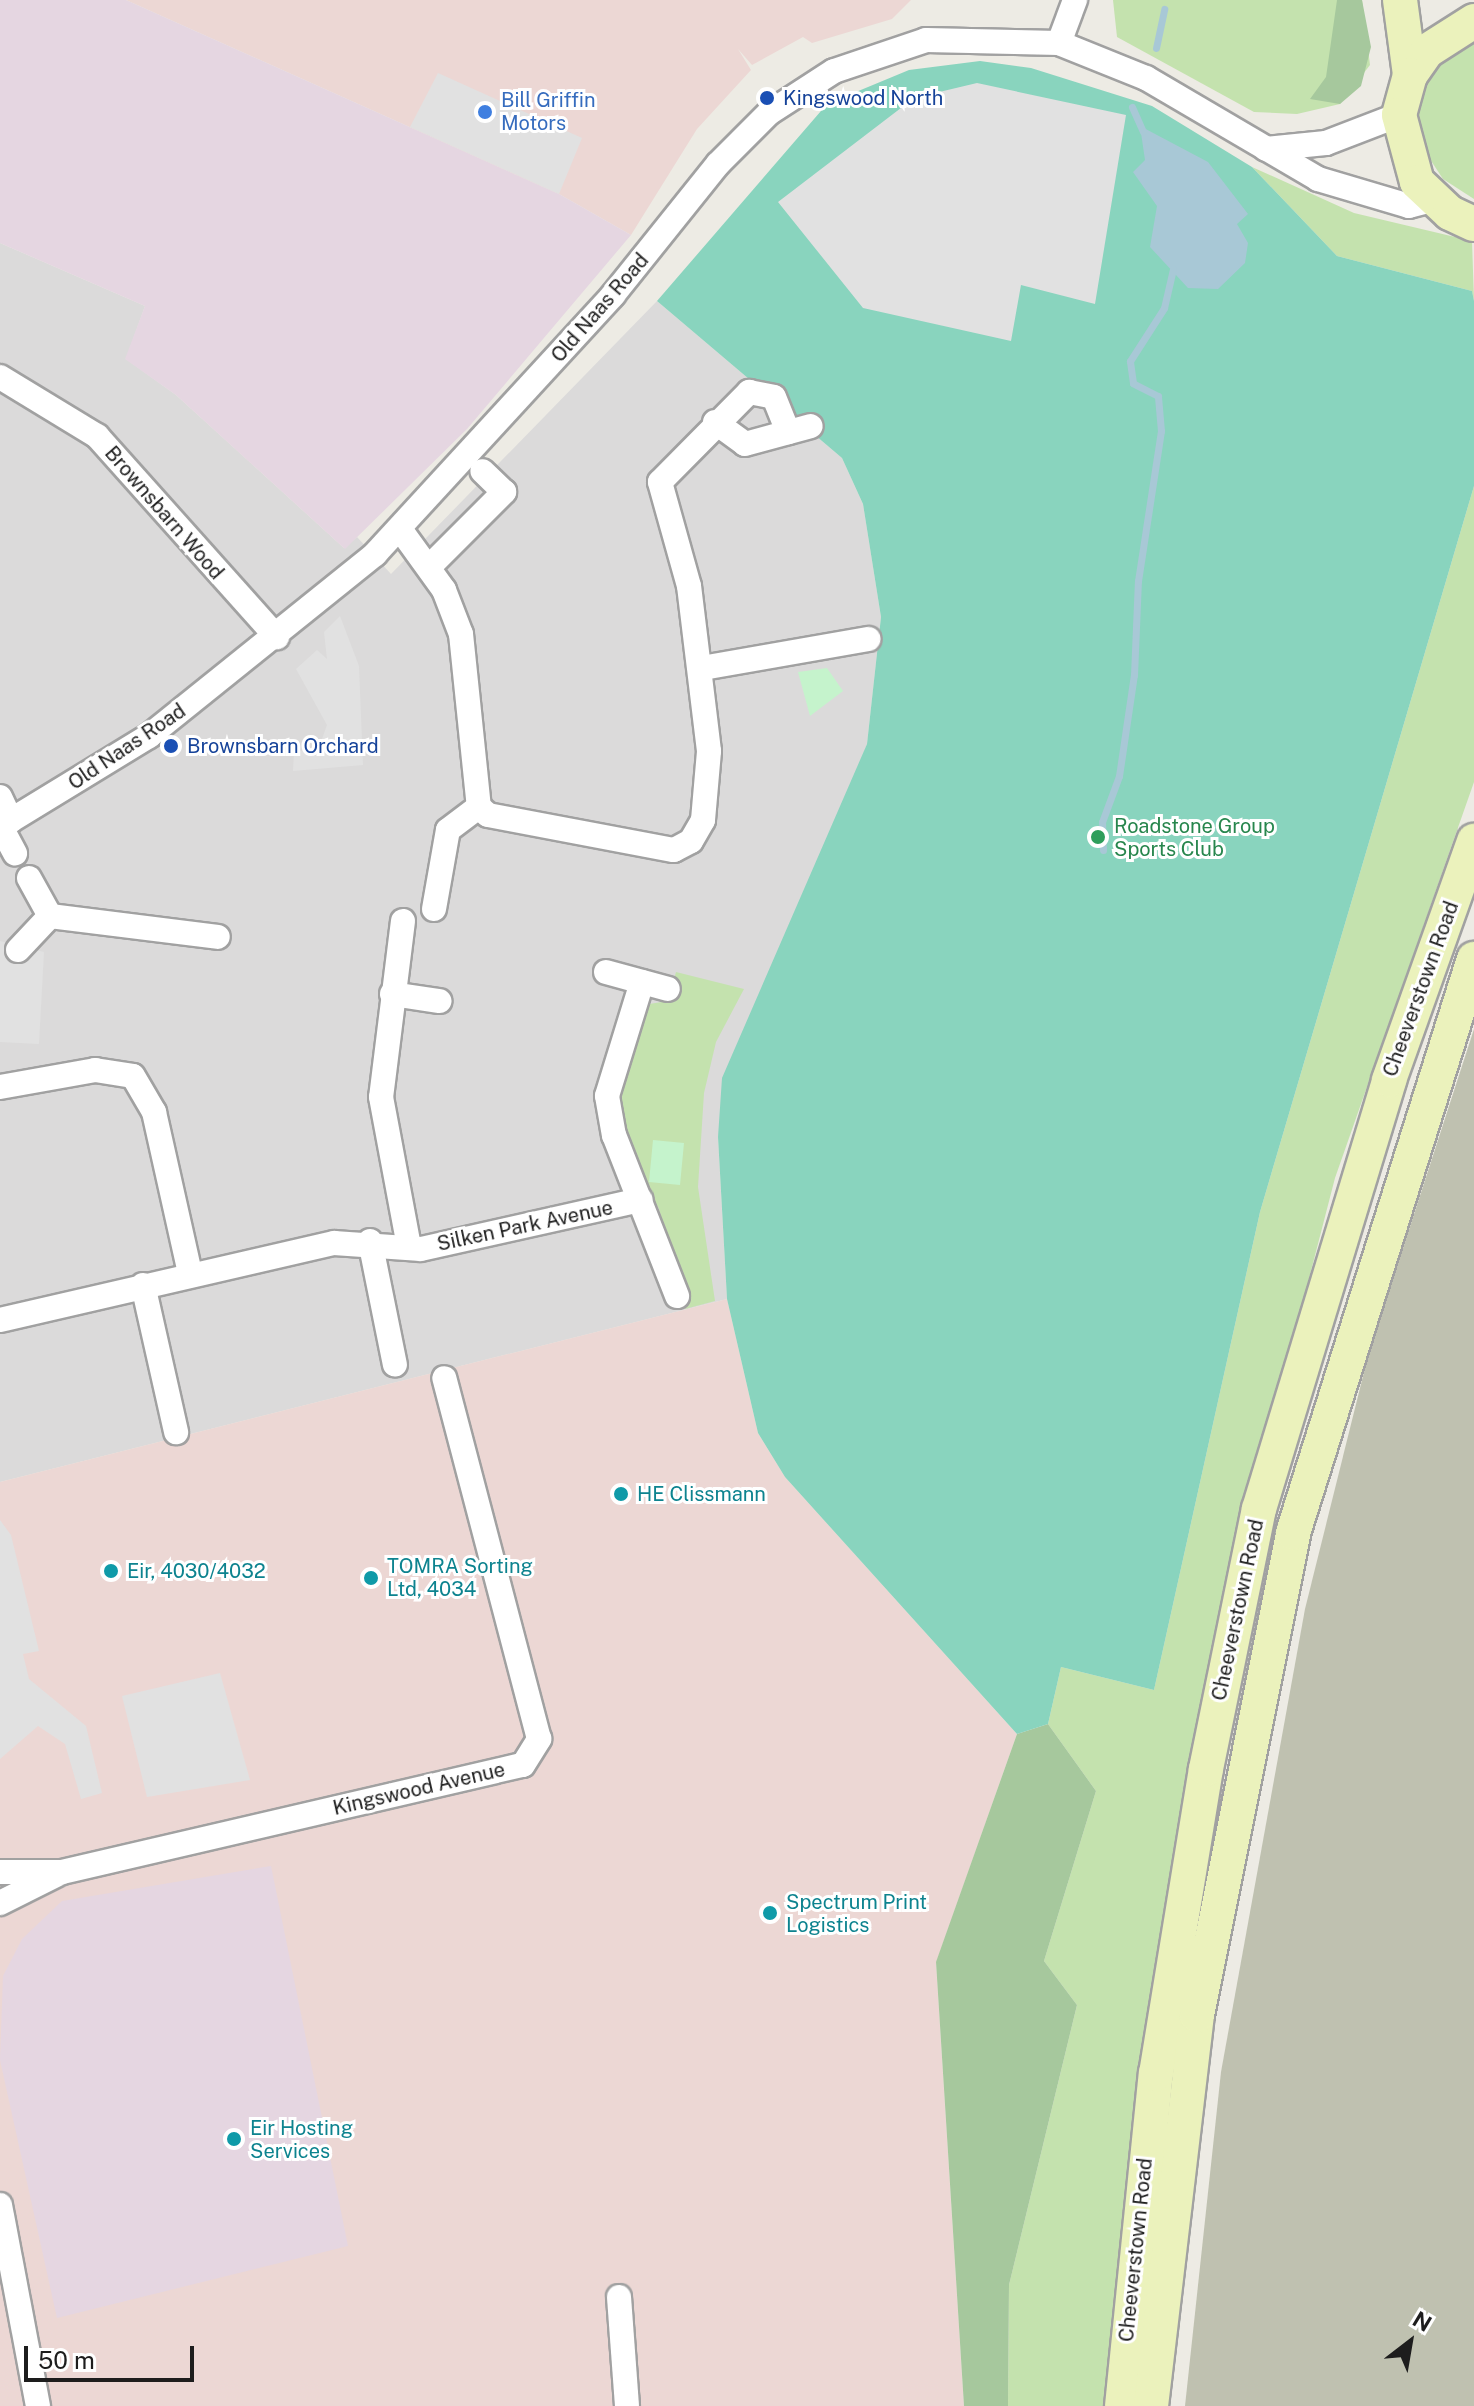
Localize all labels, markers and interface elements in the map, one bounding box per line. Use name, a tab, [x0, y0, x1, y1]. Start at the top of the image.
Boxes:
place label: Kingswood North	[783, 86, 943, 110]
place label: Bill Griffin Motors	[501, 88, 595, 135]
marker: Kingswood North	[758, 89, 776, 107]
marker: Bill Griffin Motors	[476, 103, 494, 121]
street label: Old Naas Road	[546, 249, 654, 367]
street label: Brownsbarn Wood	[99, 441, 229, 585]
street label: Old Naas Road	[64, 699, 190, 795]
place label: Brownsbarn Orchard	[187, 734, 379, 758]
marker: Brownsbarn Orchard	[162, 737, 180, 755]
place label: Roadstone Group Sports Club	[1114, 814, 1275, 861]
marker: Roadstone Group Sports Club	[1089, 828, 1107, 846]
street label: Cheeverstown Road	[1378, 898, 1464, 1080]
street label: Silken Park Avenue	[435, 1196, 615, 1256]
place label: HE Clissmann	[637, 1482, 766, 1506]
marker: HE Clissmann	[612, 1485, 630, 1503]
street label: Cheeverstown Road	[1207, 1517, 1269, 1703]
place label: TOMRA Sorting Ltd, 4034	[387, 1554, 533, 1601]
place label: Eir, 4030/4032	[127, 1559, 266, 1583]
marker: Eir, 4030/4032	[102, 1562, 120, 1580]
marker: TOMRA Sorting Ltd, 4034	[362, 1569, 380, 1587]
street label: Kingswood Avenue	[331, 1758, 507, 1820]
place label: Spectrum Print Logistics	[786, 1890, 927, 1937]
marker: Spectrum Print Logistics	[761, 1904, 779, 1922]
place label: Eir Hosting Services	[250, 2116, 353, 2163]
marker: Eir Hosting Services	[225, 2130, 243, 2148]
street label: Cheeverstown Road	[1114, 2157, 1158, 2343]
north arrow	[1370, 2302, 1450, 2382]
text: N	[1408, 2306, 1436, 2337]
scale bar	[28, 2330, 198, 2380]
text: 50 m	[38, 2346, 95, 2374]

